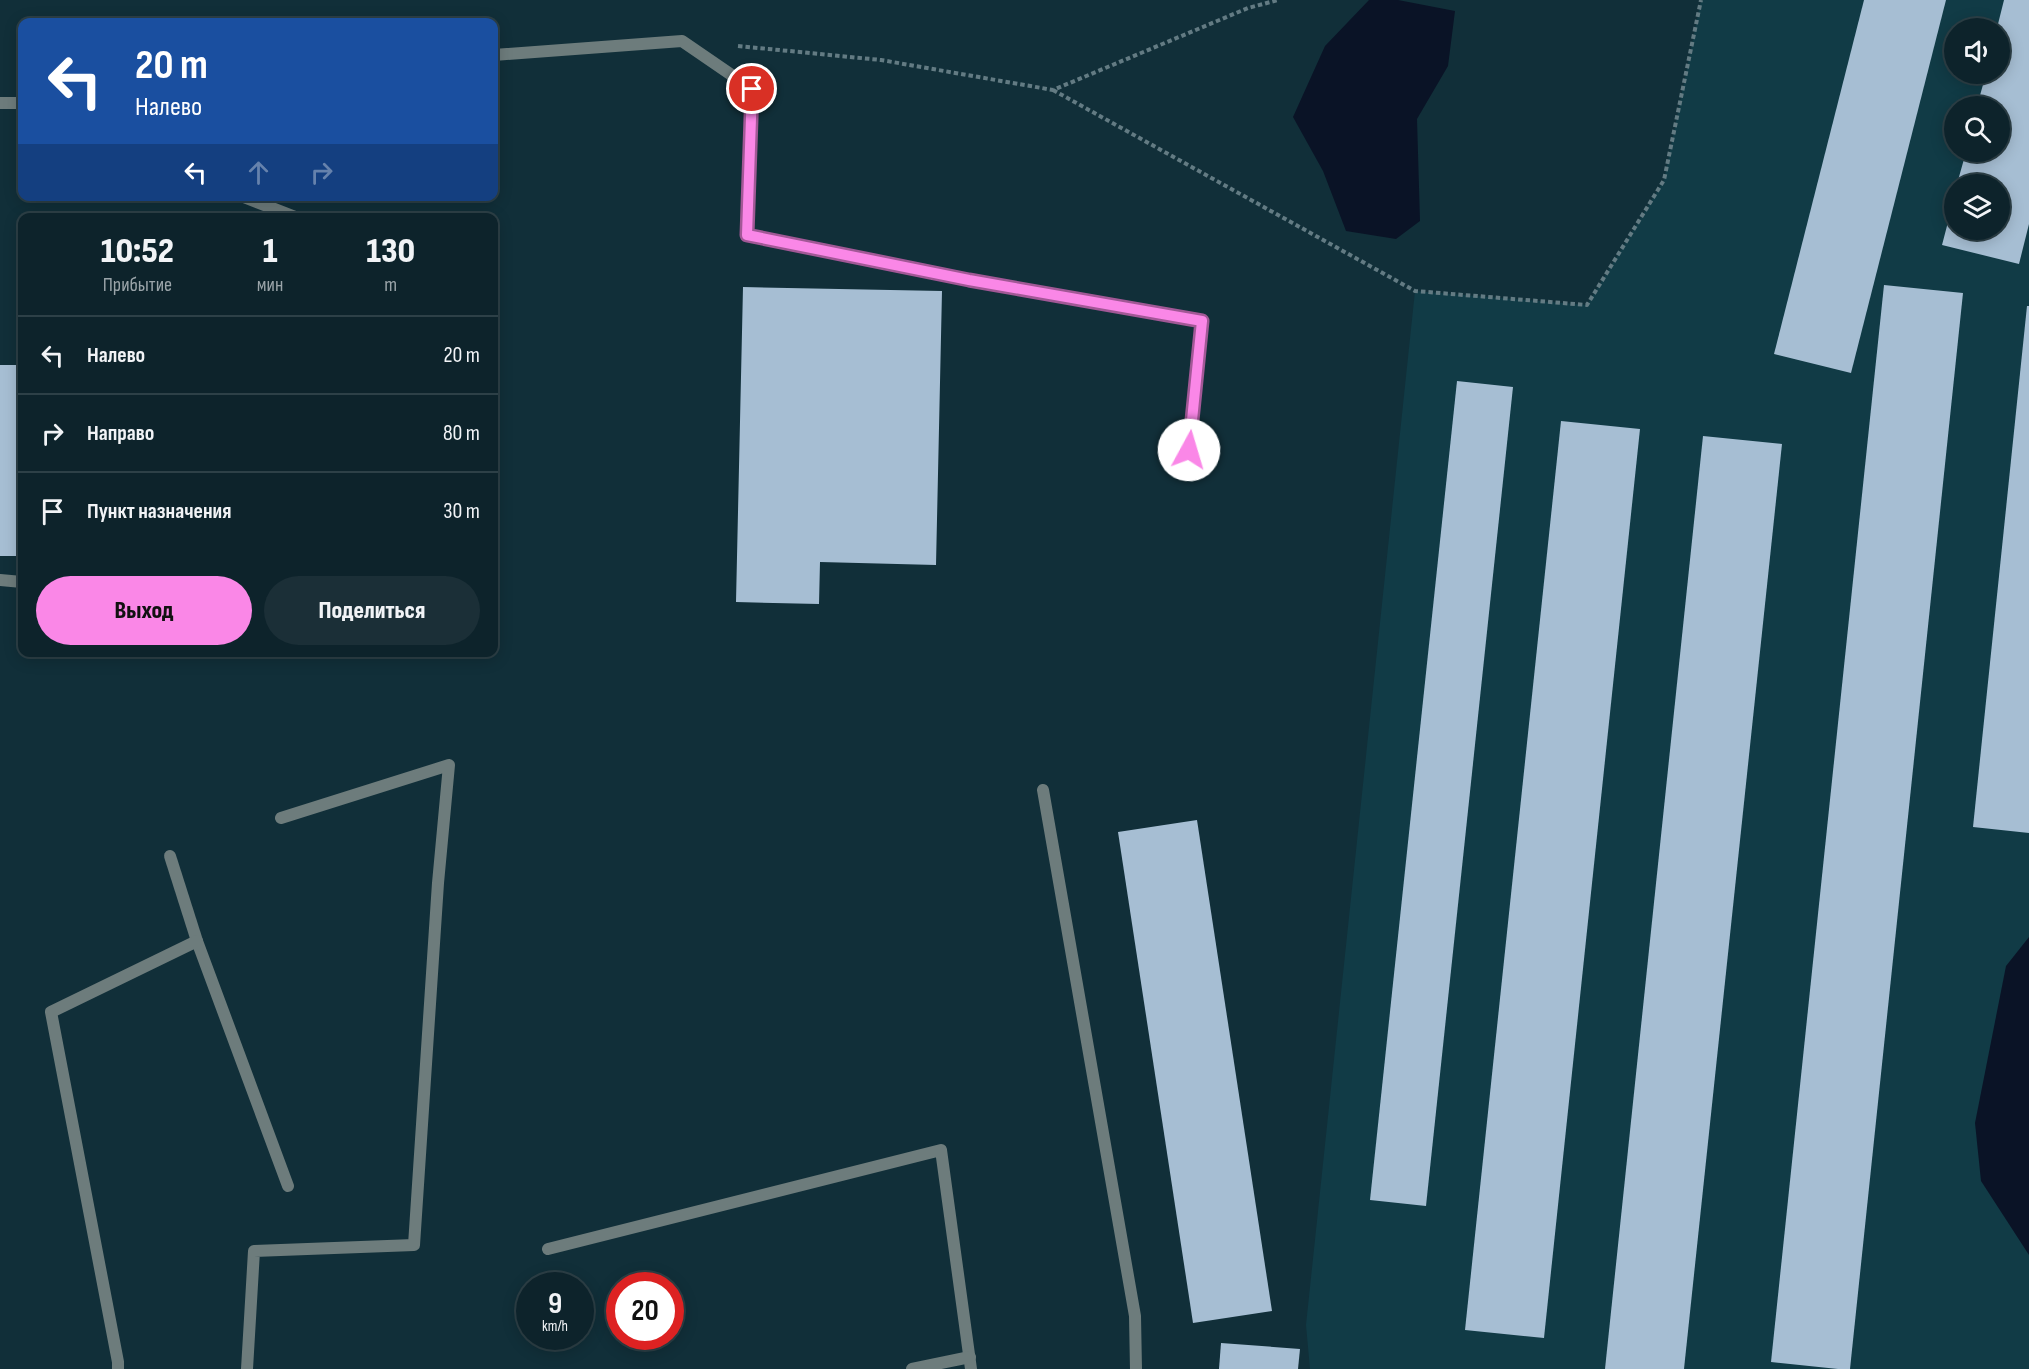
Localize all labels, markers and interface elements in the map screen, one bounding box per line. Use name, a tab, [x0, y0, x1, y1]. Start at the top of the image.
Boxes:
map controls	[1944, 18, 2010, 240]
button: sound	[1944, 18, 2010, 84]
text: 20 m	[135, 40, 208, 91]
icon: left	[36, 42, 114, 120]
pin	[726, 63, 777, 114]
icon: arrive	[735, 72, 768, 105]
text: Налево	[135, 91, 202, 123]
button: search	[1944, 96, 2010, 162]
icon: left	[179, 156, 212, 189]
icon: ahead	[242, 156, 275, 189]
icon: right	[305, 156, 338, 189]
button: layers	[1944, 174, 2010, 240]
text: 10:52	[101, 230, 174, 273]
text: 1	[263, 230, 277, 273]
text: 130	[366, 230, 415, 273]
text: Прибытие	[103, 273, 172, 297]
text: мин	[257, 273, 283, 297]
text: m	[384, 273, 397, 297]
icon: left	[36, 339, 69, 372]
text: Налево	[87, 342, 145, 369]
text: 20 m	[444, 342, 480, 369]
icon: right	[36, 417, 69, 450]
position arrow	[1157, 418, 1221, 482]
text: Направо	[87, 420, 154, 447]
text: 80 m	[443, 420, 480, 447]
icon: arrive	[36, 495, 69, 528]
text: Пункт назначения	[87, 498, 231, 525]
text: 30 m	[443, 498, 480, 525]
button: Выход	[36, 576, 252, 645]
button: Поделиться	[264, 576, 480, 645]
speed limit sign: 20	[606, 1272, 684, 1350]
text: 9	[548, 1286, 562, 1322]
text: km/h	[542, 1317, 568, 1336]

